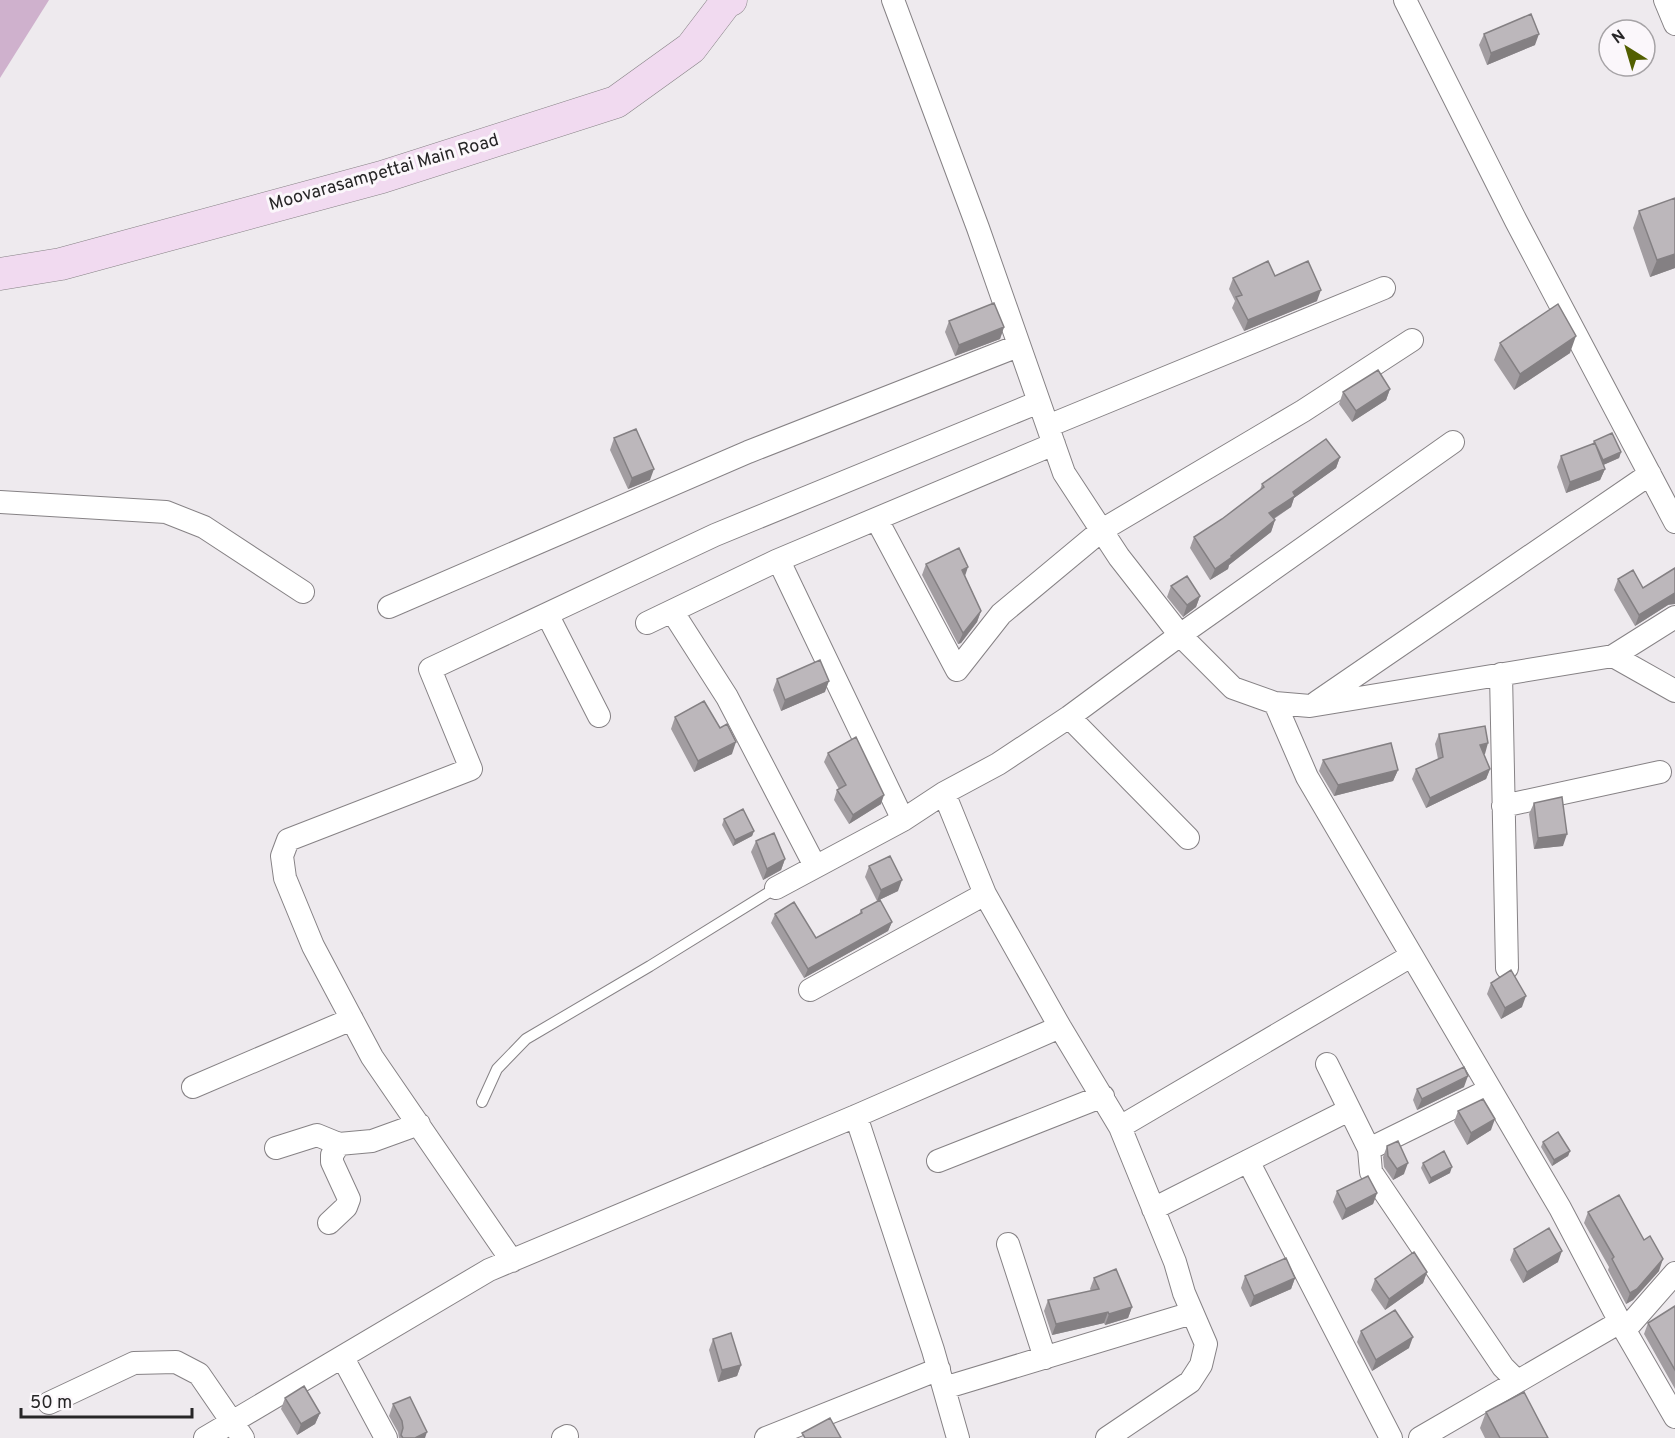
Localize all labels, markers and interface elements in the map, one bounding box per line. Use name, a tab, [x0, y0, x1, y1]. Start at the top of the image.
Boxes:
north arrow	[1597, 18, 1657, 78]
text: N	[1609, 26, 1630, 49]
street label: Moovarasampettai Main Road	[266, 129, 502, 217]
scale bar	[21, 1381, 192, 1419]
text: 50 m	[30, 1392, 72, 1415]

